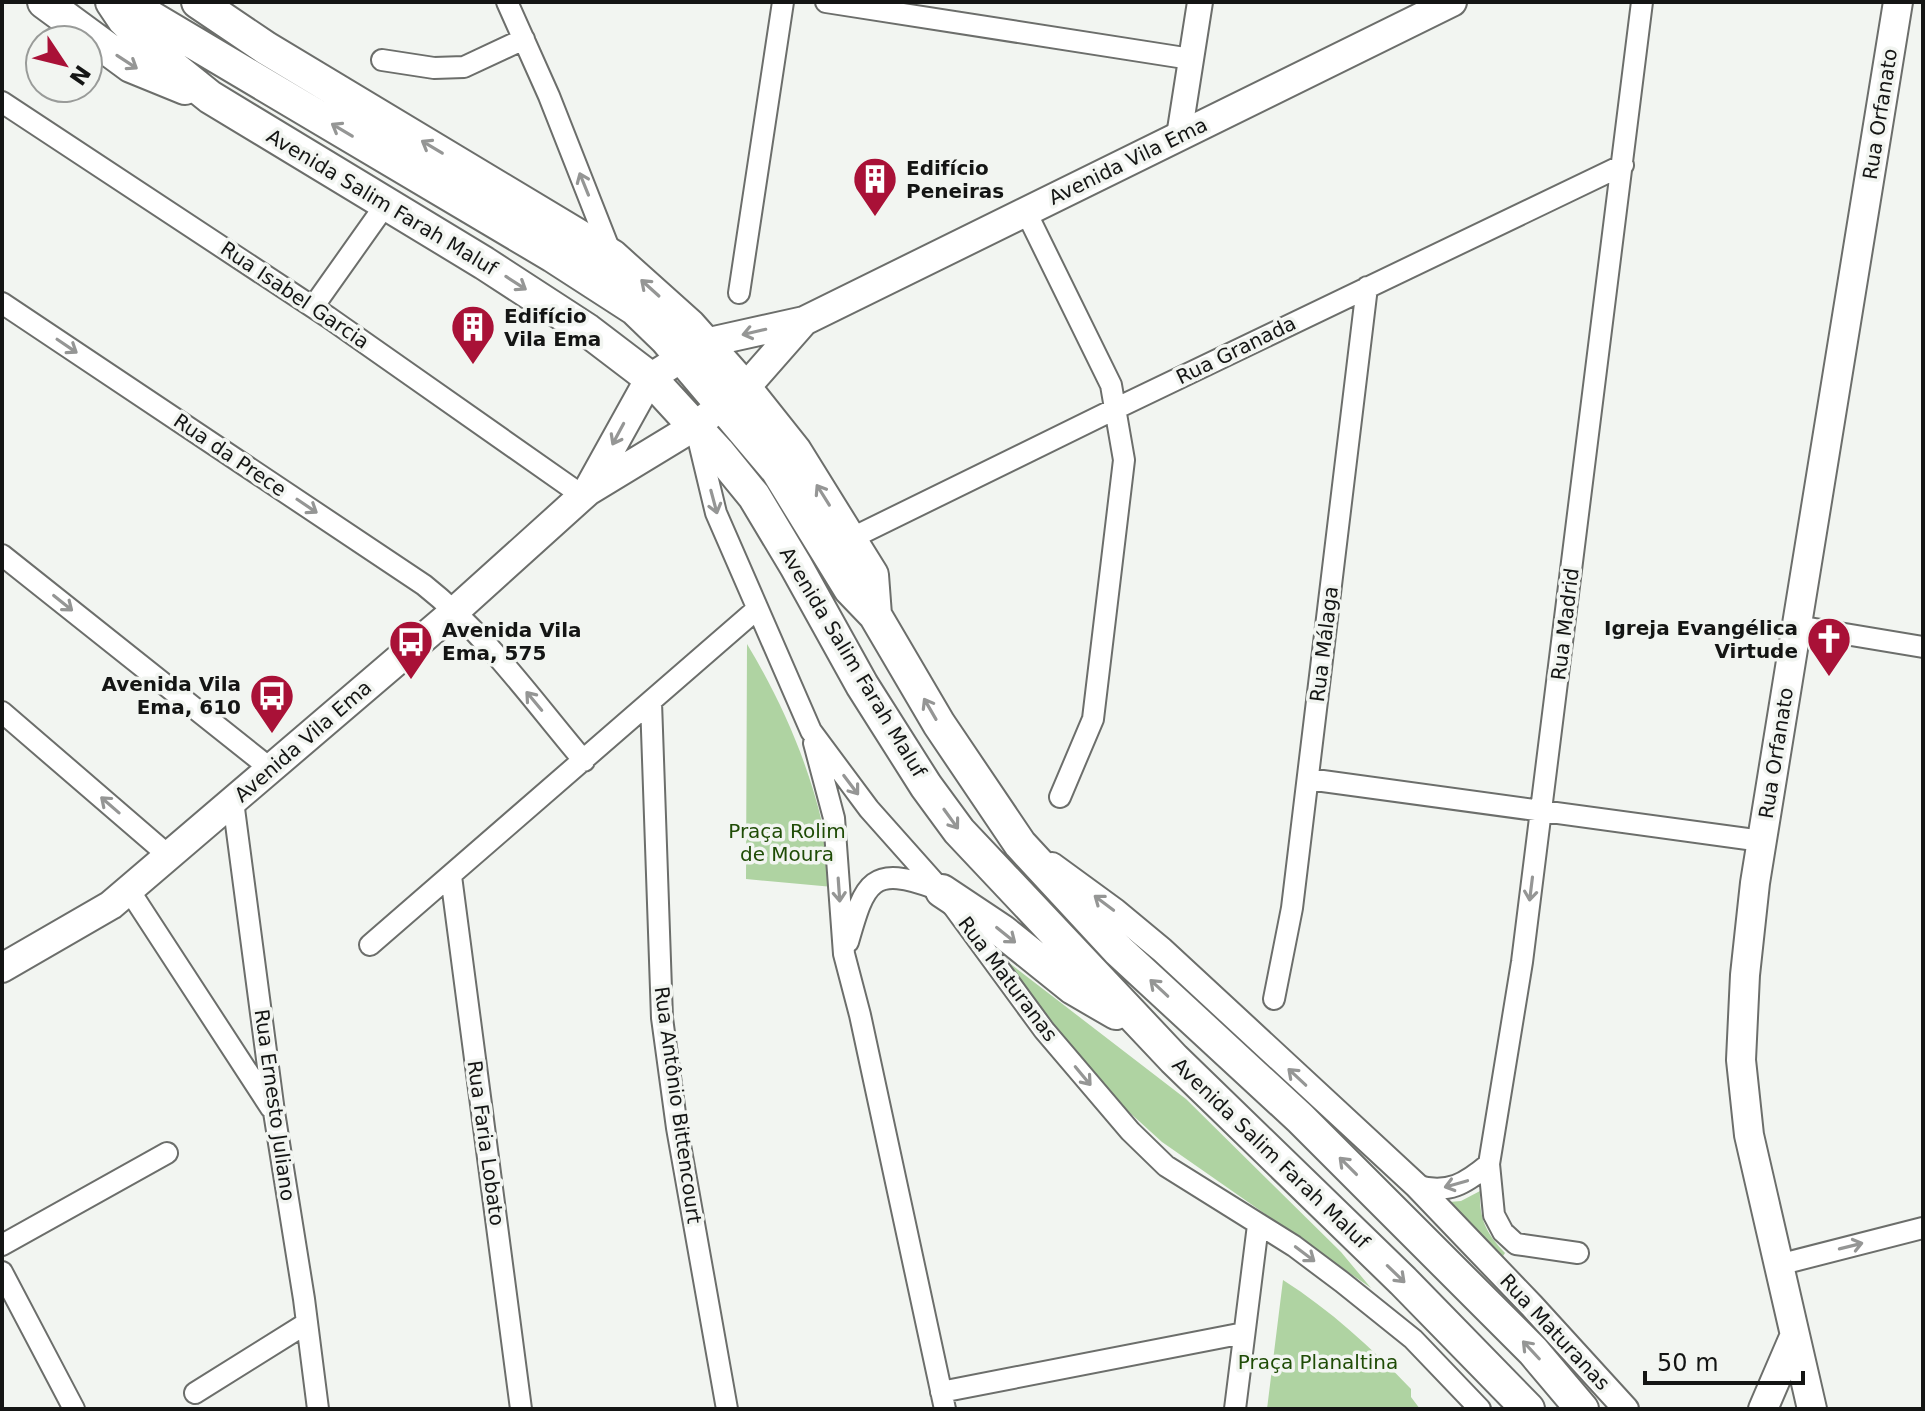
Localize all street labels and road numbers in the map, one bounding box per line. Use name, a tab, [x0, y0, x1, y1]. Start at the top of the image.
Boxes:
street label: Rua Orfanato	[1858, 47, 1902, 181]
street label: Avenida Vila Ema	[1045, 112, 1211, 210]
street label: Avenida Salim Farah Maluf	[263, 124, 502, 281]
street label: Rua Isabel Garcia	[216, 236, 374, 354]
street label: Rua Granada	[1172, 311, 1300, 389]
street label: Rua da Prece	[169, 409, 291, 501]
street label: Avenida Salim Farah Maluf	[775, 543, 932, 782]
street label: Rua Madrid	[1546, 566, 1584, 682]
street label: Rua Málaga	[1305, 585, 1343, 703]
street label: Avenida Vila Ema	[230, 675, 376, 807]
street label: Rua Orfanato	[1754, 686, 1798, 820]
street label: Rua Maturanas	[953, 912, 1063, 1046]
street label: Rua Antônio Bittencourt	[649, 985, 707, 1225]
street label: Rua Ernesto Juliano	[250, 1008, 300, 1202]
street label: Avenida Salim Farah Maluf	[1168, 1053, 1375, 1254]
street label: Rua Faria Lobato	[463, 1059, 509, 1227]
street label: Rua Maturanas	[1495, 1269, 1615, 1395]

